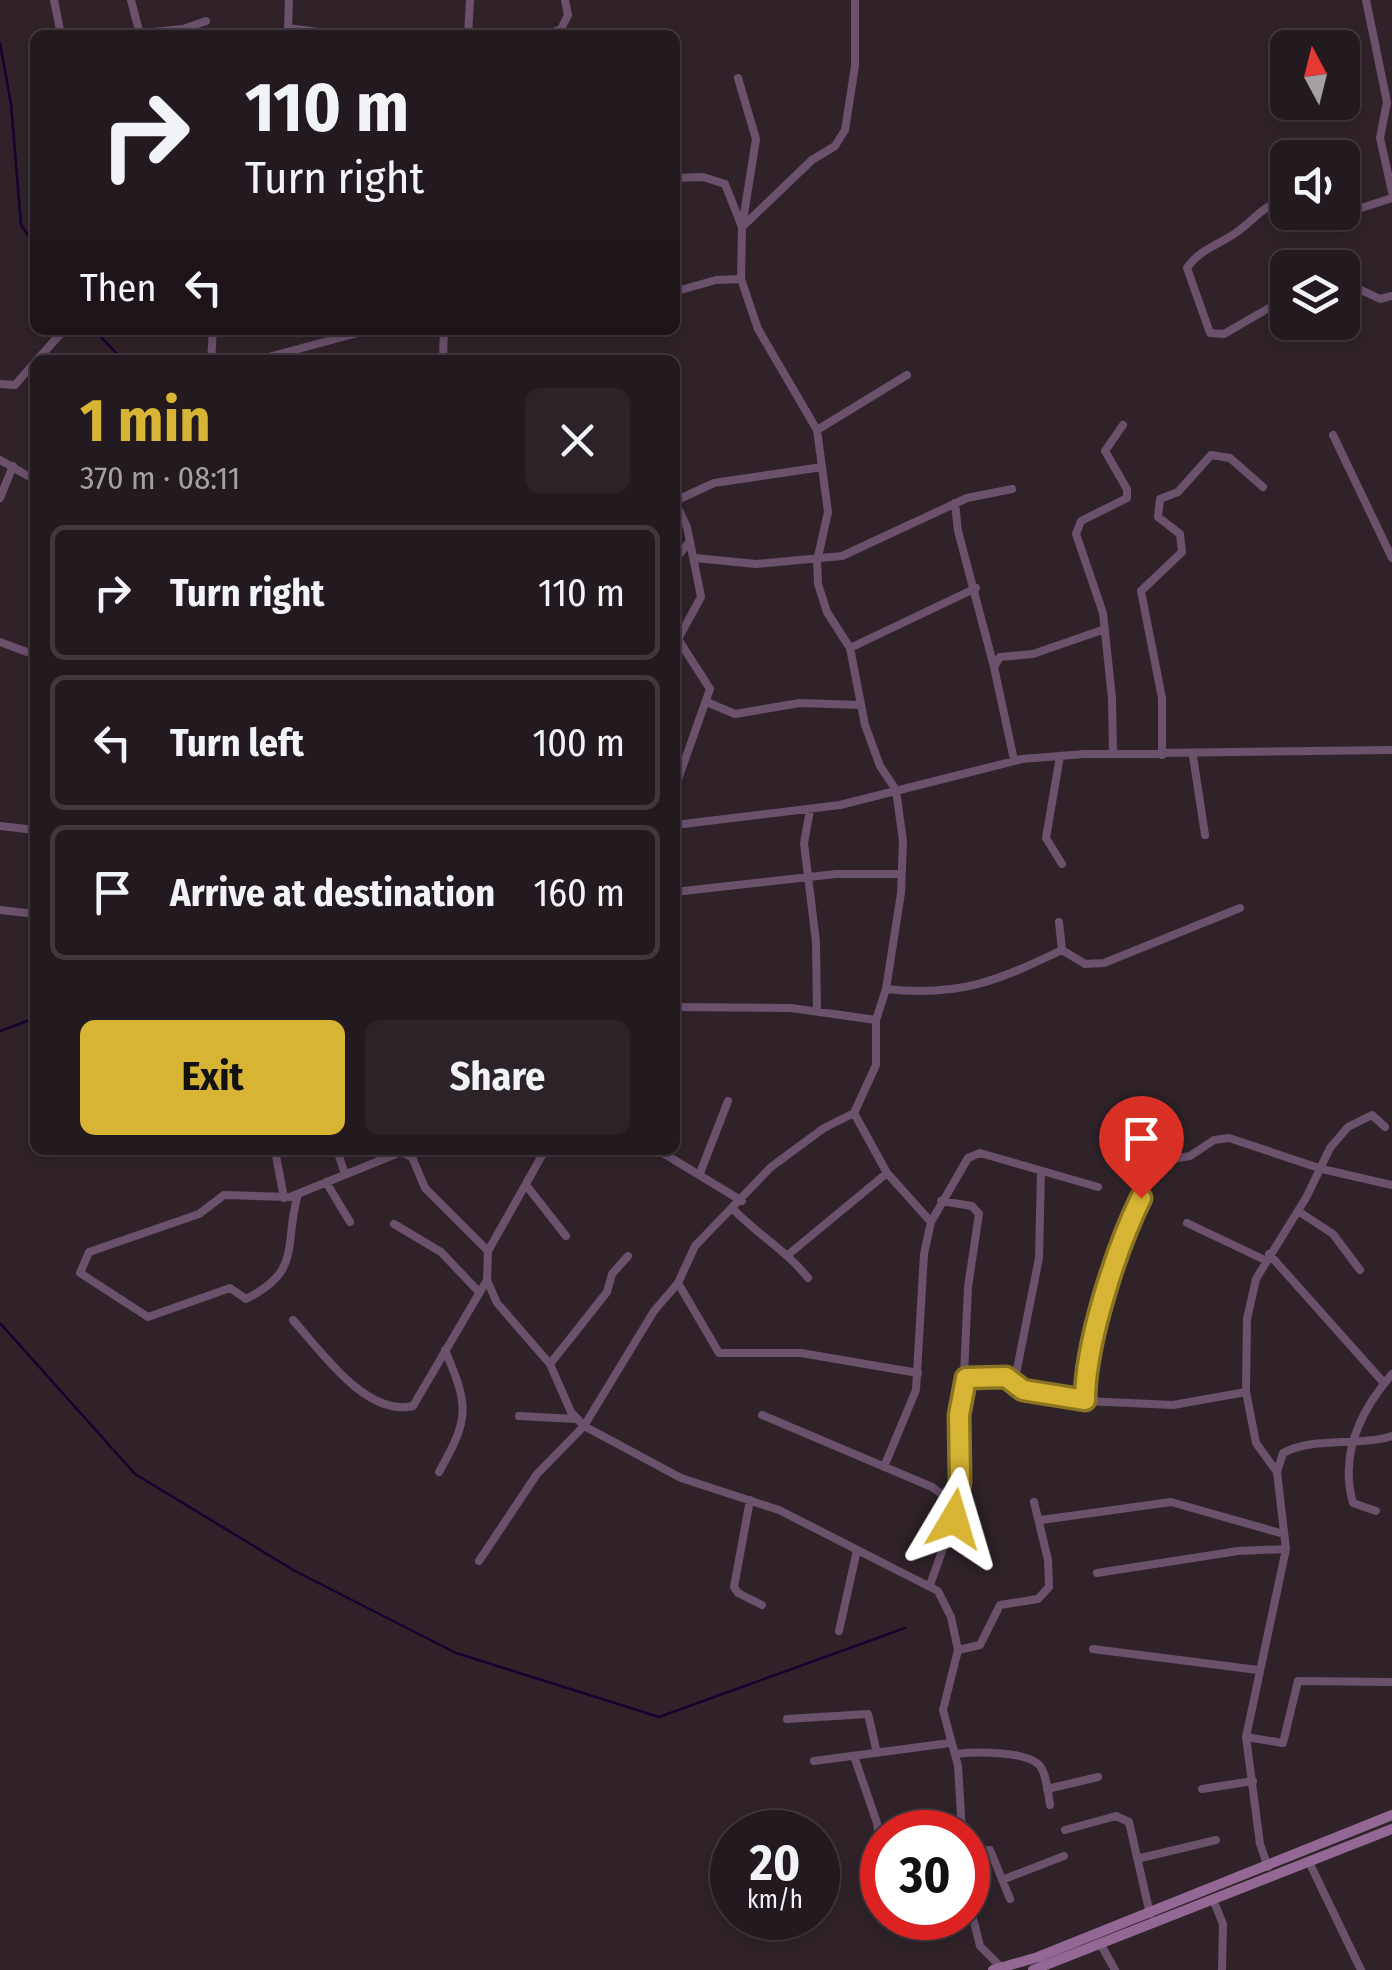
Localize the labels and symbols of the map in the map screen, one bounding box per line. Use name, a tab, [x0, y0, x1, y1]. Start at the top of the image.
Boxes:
north arrow	[1270, 30, 1360, 120]
pin	[1099, 1096, 1184, 1199]
position arrow	[902, 1467, 1006, 1571]
speed limit sign: 30	[860, 1810, 990, 1940]

